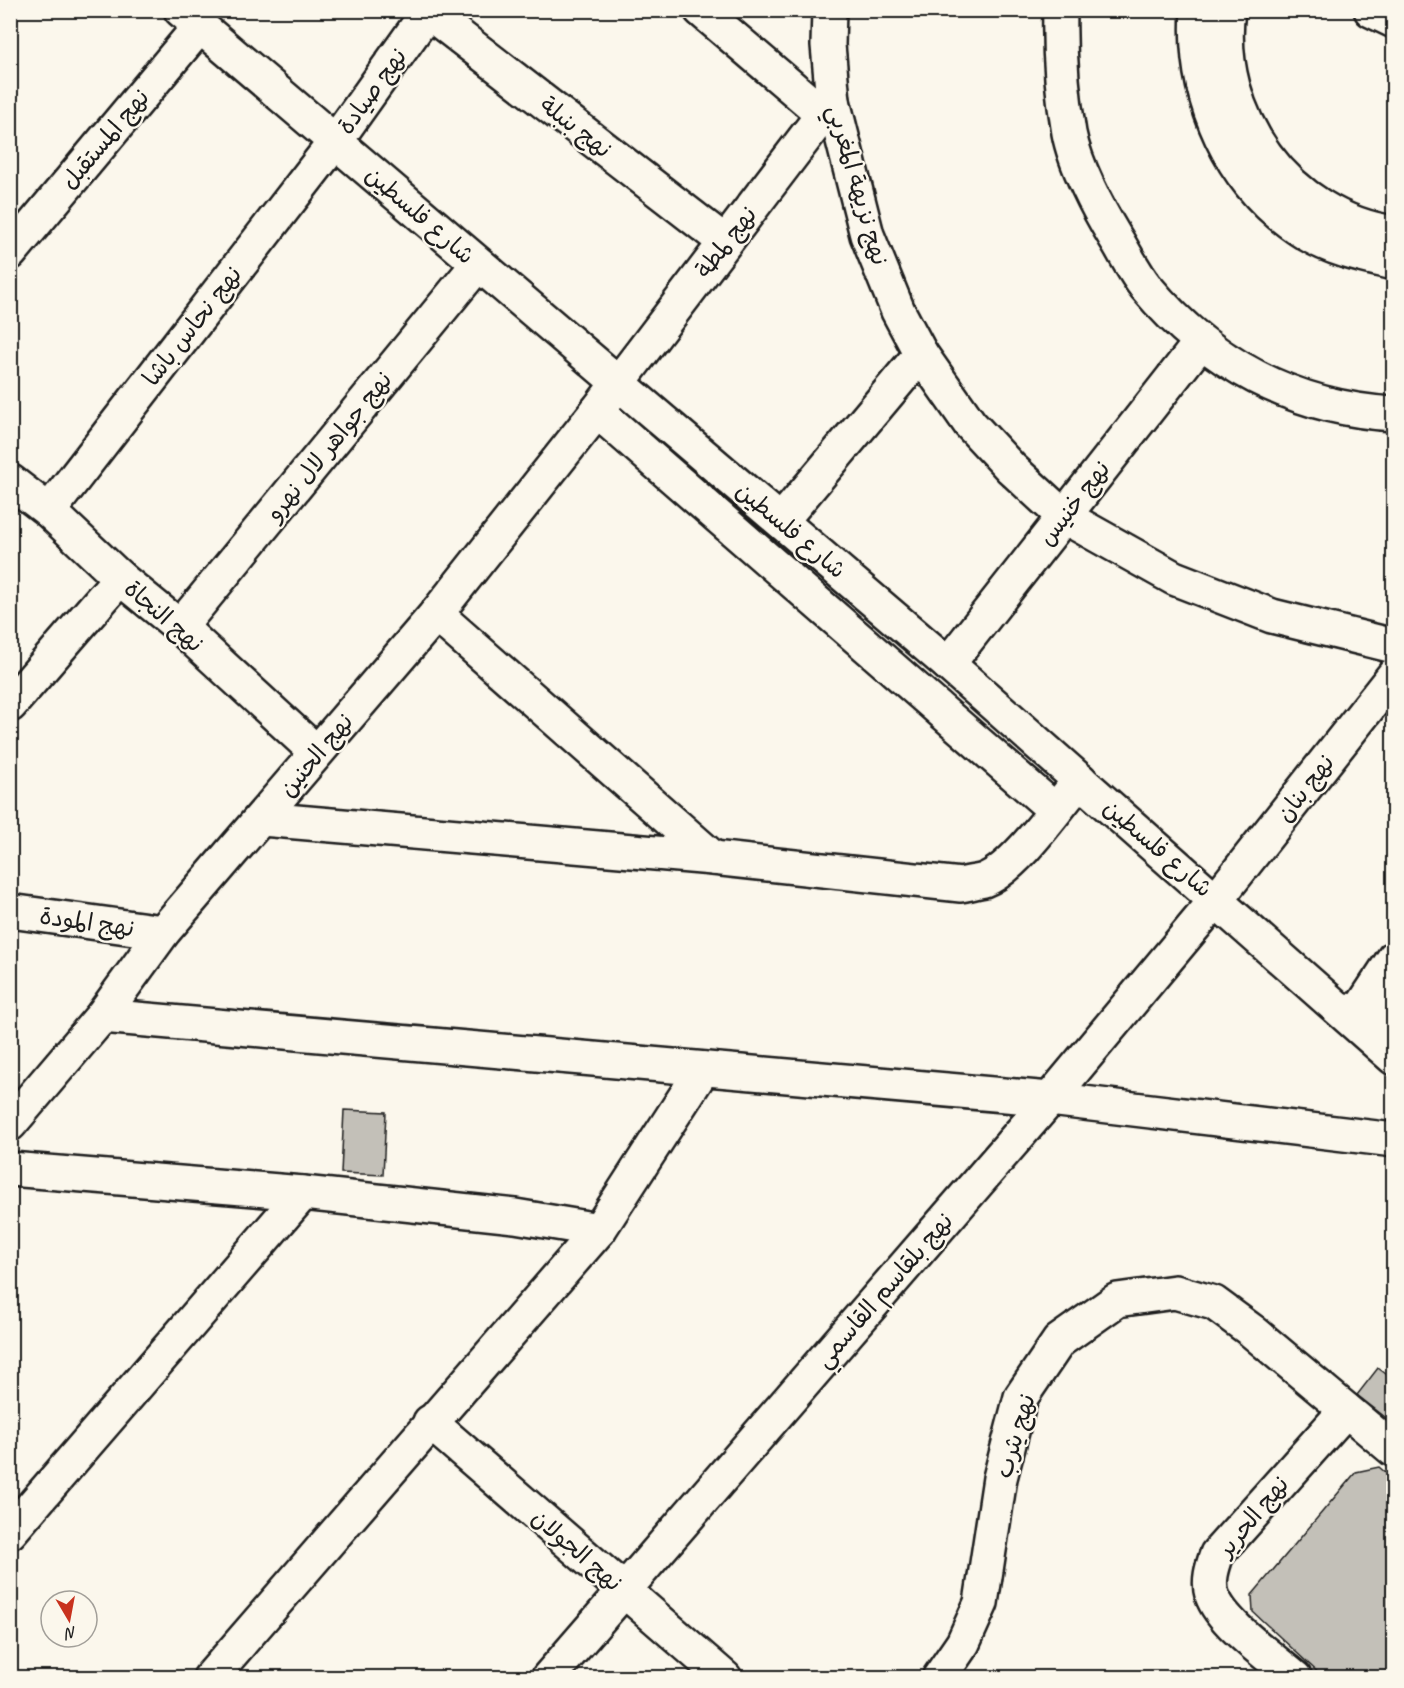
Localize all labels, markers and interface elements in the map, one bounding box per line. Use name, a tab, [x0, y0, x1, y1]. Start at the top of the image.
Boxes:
street label: نهج صيادة	[331, 42, 414, 141]
street label: نهج المستقبل	[54, 83, 157, 196]
street label: نهج بنبلة	[533, 90, 618, 165]
street label: نهج نزيهة المغربي	[815, 101, 895, 270]
street label: شارع فلسطين	[358, 159, 481, 272]
street label: نهج لمطة	[689, 200, 764, 285]
street label: نهج نحاس باشا	[136, 260, 249, 393]
street label: نهج جواهر لال نهرو	[258, 365, 399, 529]
street label: نهج خنيس	[1031, 454, 1117, 552]
street label: شارع فلسطين	[728, 475, 852, 586]
street label: نهج النجاة	[117, 573, 210, 659]
street label: نهج الحنين	[272, 707, 360, 804]
street label: نهج بنان	[1269, 748, 1341, 828]
street label: شارع فلسطين	[1096, 792, 1219, 905]
street label: نهج المودة	[38, 901, 136, 944]
street label: نهج بلقاسم القاسمي	[808, 1206, 964, 1378]
street label: نهج يثرب	[988, 1390, 1043, 1482]
street label: نهج الحرير	[1209, 1470, 1296, 1565]
street label: نهج الجولان	[525, 1502, 629, 1598]
north arrow	[39, 1589, 99, 1649]
text: N	[62, 1622, 78, 1644]

